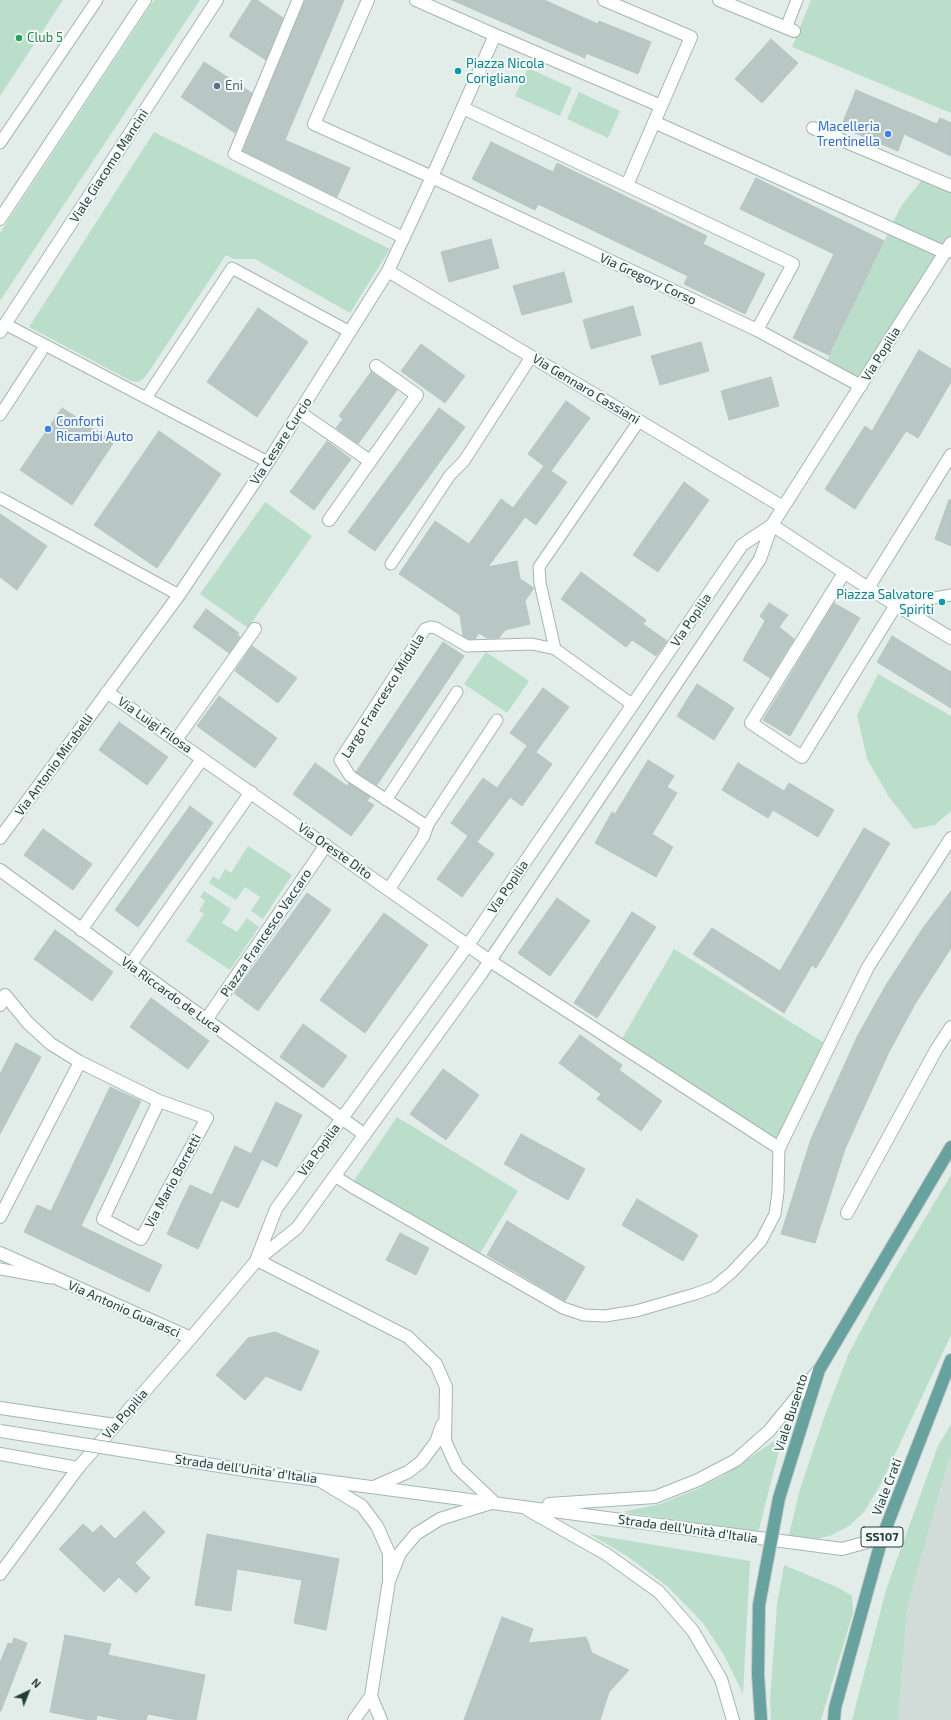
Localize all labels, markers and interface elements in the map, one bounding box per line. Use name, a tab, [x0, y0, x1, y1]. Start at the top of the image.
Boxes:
place label: Club 5	[27, 30, 63, 46]
marker: Club 5	[14, 33, 24, 43]
place label: Piazza Nicola Corigliano	[466, 56, 544, 87]
marker: Piazza Nicola Corigliano	[453, 66, 463, 76]
place label: Eni	[225, 78, 243, 94]
marker: Eni	[212, 81, 222, 91]
street label: Viale Giacomo Mancini	[66, 106, 152, 226]
place label: Macelleria Trentinella	[817, 119, 880, 150]
marker: Macelleria Trentinella	[883, 129, 893, 139]
street label: Via Gregory Corso	[597, 250, 699, 308]
street label: Via Popilia	[858, 324, 904, 384]
street label: Via Gennaro Cassiani	[529, 351, 643, 427]
street label: Via Cesare Curcio	[247, 394, 315, 488]
place label: Conforti Ricambi Auto	[56, 414, 134, 445]
marker: Conforti Ricambi Auto	[43, 424, 53, 434]
place label: Piazza Salvatore Spiriti	[836, 587, 934, 618]
street label: Via Popilia	[667, 590, 715, 650]
marker: Piazza Salvatore Spiriti	[937, 597, 947, 607]
street label: Largo Francesco Midulla	[338, 631, 428, 761]
street label: Via Luigi Filosa	[115, 694, 195, 756]
street label: Via Antonio Mirabelli	[12, 711, 96, 819]
street label: Via Oreste Dito	[295, 820, 375, 882]
street label: Via Popilia	[484, 857, 532, 917]
street label: Piazza Francesco Vaccaro	[217, 866, 315, 1000]
street label: Via Riccardo de Luca	[118, 953, 224, 1037]
street label: Via Popilia	[295, 1121, 343, 1179]
street label: Via Mario Borretti	[142, 1131, 204, 1231]
street label: Via Antonio Guarasci	[65, 1277, 183, 1341]
street label: Viale Busento	[771, 1372, 811, 1454]
street label: Via Popilia	[99, 1386, 151, 1442]
street label: Strada dell'Unita' d'Italia	[174, 1451, 318, 1487]
street label: Viale Crati	[869, 1456, 905, 1518]
street label: Strada dell'Unità d'Italia	[617, 1511, 759, 1547]
road number: SS107	[861, 1527, 903, 1547]
north arrow	[8, 1672, 48, 1712]
text: N	[29, 1675, 44, 1690]

